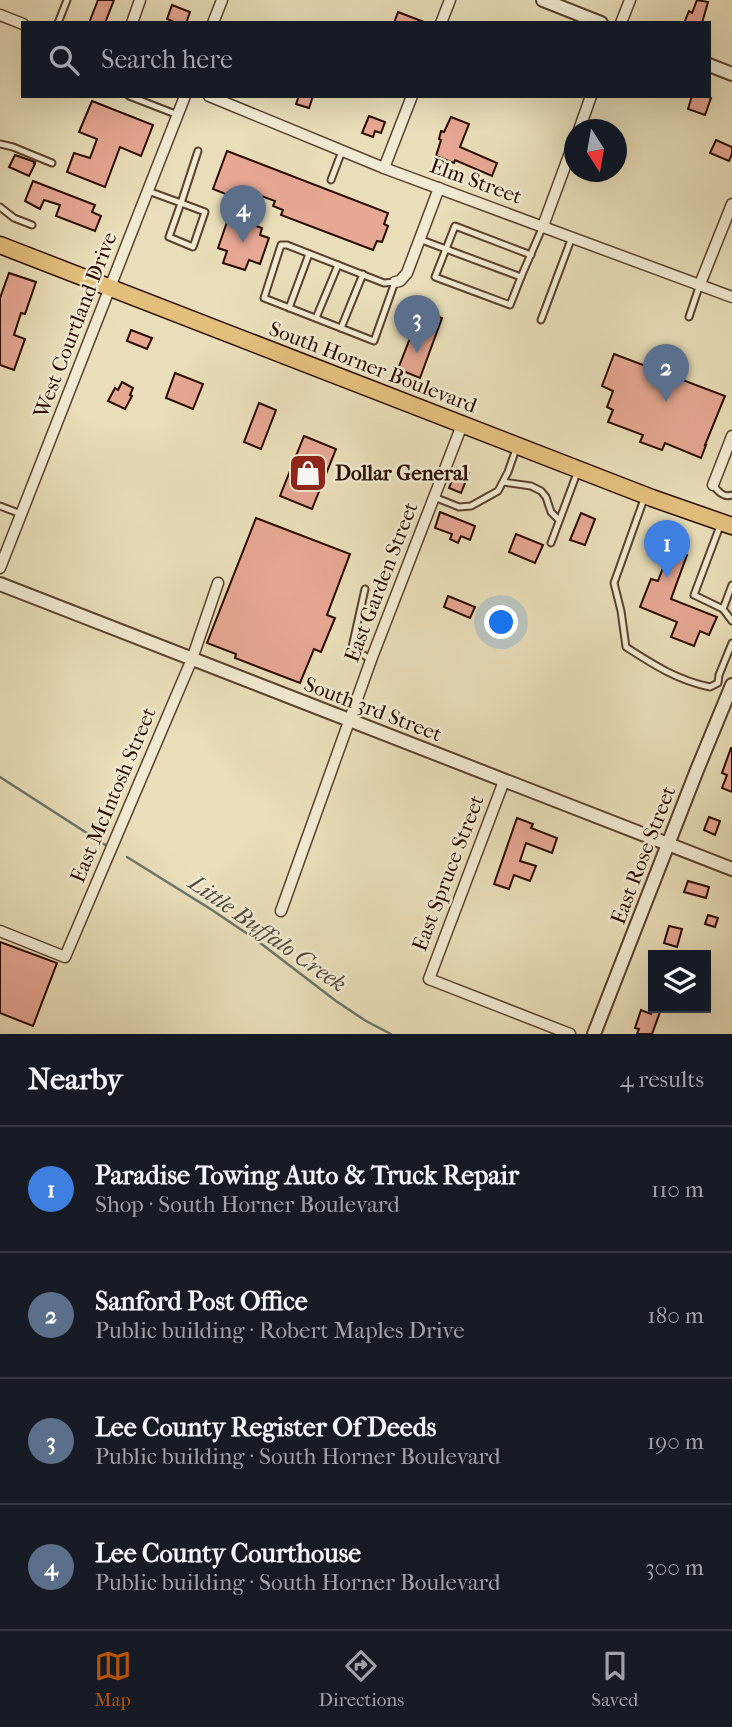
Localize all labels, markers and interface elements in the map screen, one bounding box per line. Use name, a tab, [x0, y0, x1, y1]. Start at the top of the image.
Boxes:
search box	[21, 21, 711, 98]
icon: search	[45, 41, 83, 79]
text: Search here	[101, 44, 233, 75]
north arrow	[564, 119, 627, 182]
street label: Elm Street	[427, 153, 526, 209]
pin: 4	[220, 185, 266, 243]
street label: West Courtland Drive	[28, 229, 122, 422]
pin: 3	[394, 295, 440, 353]
street label: South Horner Boulevard	[266, 316, 481, 418]
pin: 2	[643, 344, 689, 402]
shop icon: Dollar General	[287, 452, 329, 494]
place label: Dollar General	[335, 461, 469, 485]
street label: East Garden Street	[339, 498, 423, 665]
pin: 1	[644, 520, 690, 578]
your location	[484, 605, 518, 639]
street label: South 3rd Street	[301, 672, 446, 746]
street label: East McIntosh Street	[65, 703, 161, 886]
street label: East Rose Street	[606, 782, 681, 927]
street label: East Spruce Street	[407, 791, 489, 954]
water label: Little Buffalo Creek	[182, 868, 352, 998]
map controls	[648, 950, 711, 1013]
button: layers	[648, 950, 711, 1013]
text: Nearby	[28, 1062, 123, 1097]
text: 4 results	[620, 1066, 704, 1093]
text: Paradise Towing Auto & Truck Repair	[95, 1160, 519, 1191]
text: 1	[47, 1176, 55, 1203]
text: 110 m	[651, 1176, 704, 1203]
text: Shop · South Horner Boulevard	[95, 1191, 400, 1218]
text: Sanford Post Office	[95, 1286, 308, 1317]
text: 2	[45, 1302, 57, 1329]
text: 180 m	[647, 1302, 704, 1329]
text: Public building · Robert Maples Drive	[95, 1317, 465, 1344]
text: Lee County Register Of Deeds	[95, 1412, 436, 1443]
text: 3	[46, 1428, 56, 1455]
text: 190 m	[647, 1428, 704, 1455]
text: Public building · South Horner Boulevard	[95, 1443, 501, 1470]
text: Lee County Courthouse	[95, 1538, 361, 1569]
text: 4	[44, 1554, 58, 1581]
text: 300 m	[645, 1554, 704, 1581]
text: Public building · South Horner Boulevard	[95, 1569, 501, 1596]
tab: Map	[94, 1647, 132, 1711]
tab: Directions	[319, 1647, 404, 1711]
tab: Saved	[591, 1647, 638, 1711]

